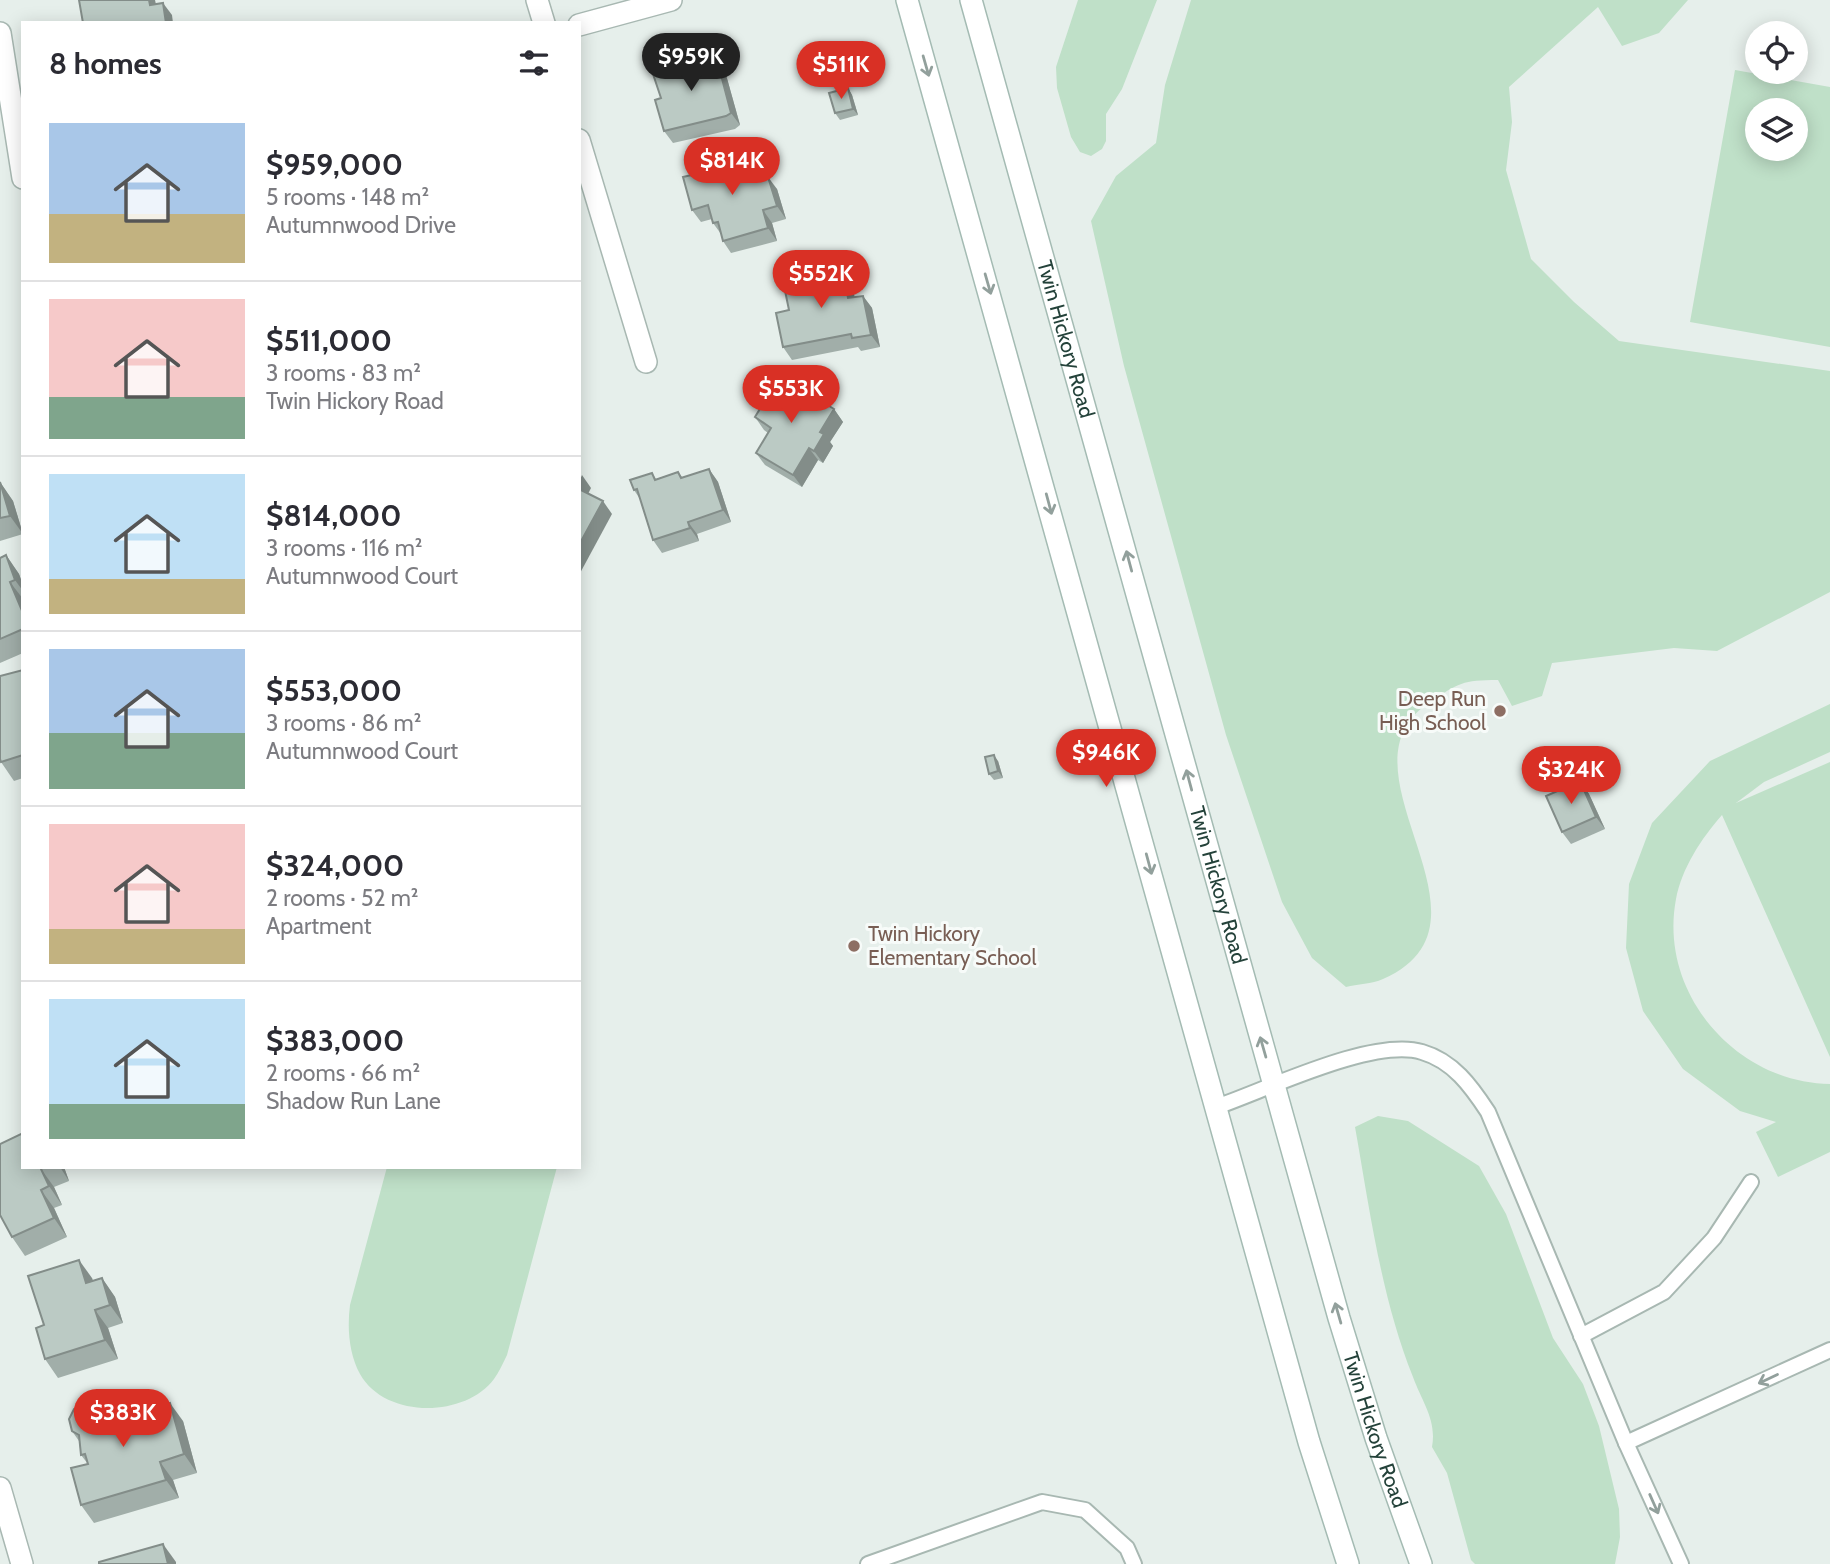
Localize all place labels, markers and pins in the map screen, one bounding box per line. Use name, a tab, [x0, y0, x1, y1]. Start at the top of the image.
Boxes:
pin: $959K	[642, 34, 740, 93]
pin: $511K	[792, 42, 890, 101]
pin: $814K	[683, 138, 781, 197]
pin: $552K	[772, 250, 870, 310]
pin: $553K	[742, 366, 840, 425]
place label: Deep Run High School	[1379, 686, 1486, 735]
marker: Deep Run High School	[1492, 703, 1508, 719]
pin: $946K	[1057, 730, 1155, 789]
pin: $324K	[1522, 746, 1620, 806]
place label: Twin Hickory Elementary School	[868, 921, 1036, 970]
marker: Twin Hickory Elementary School	[846, 938, 862, 954]
pin: $383K	[74, 1390, 172, 1449]

